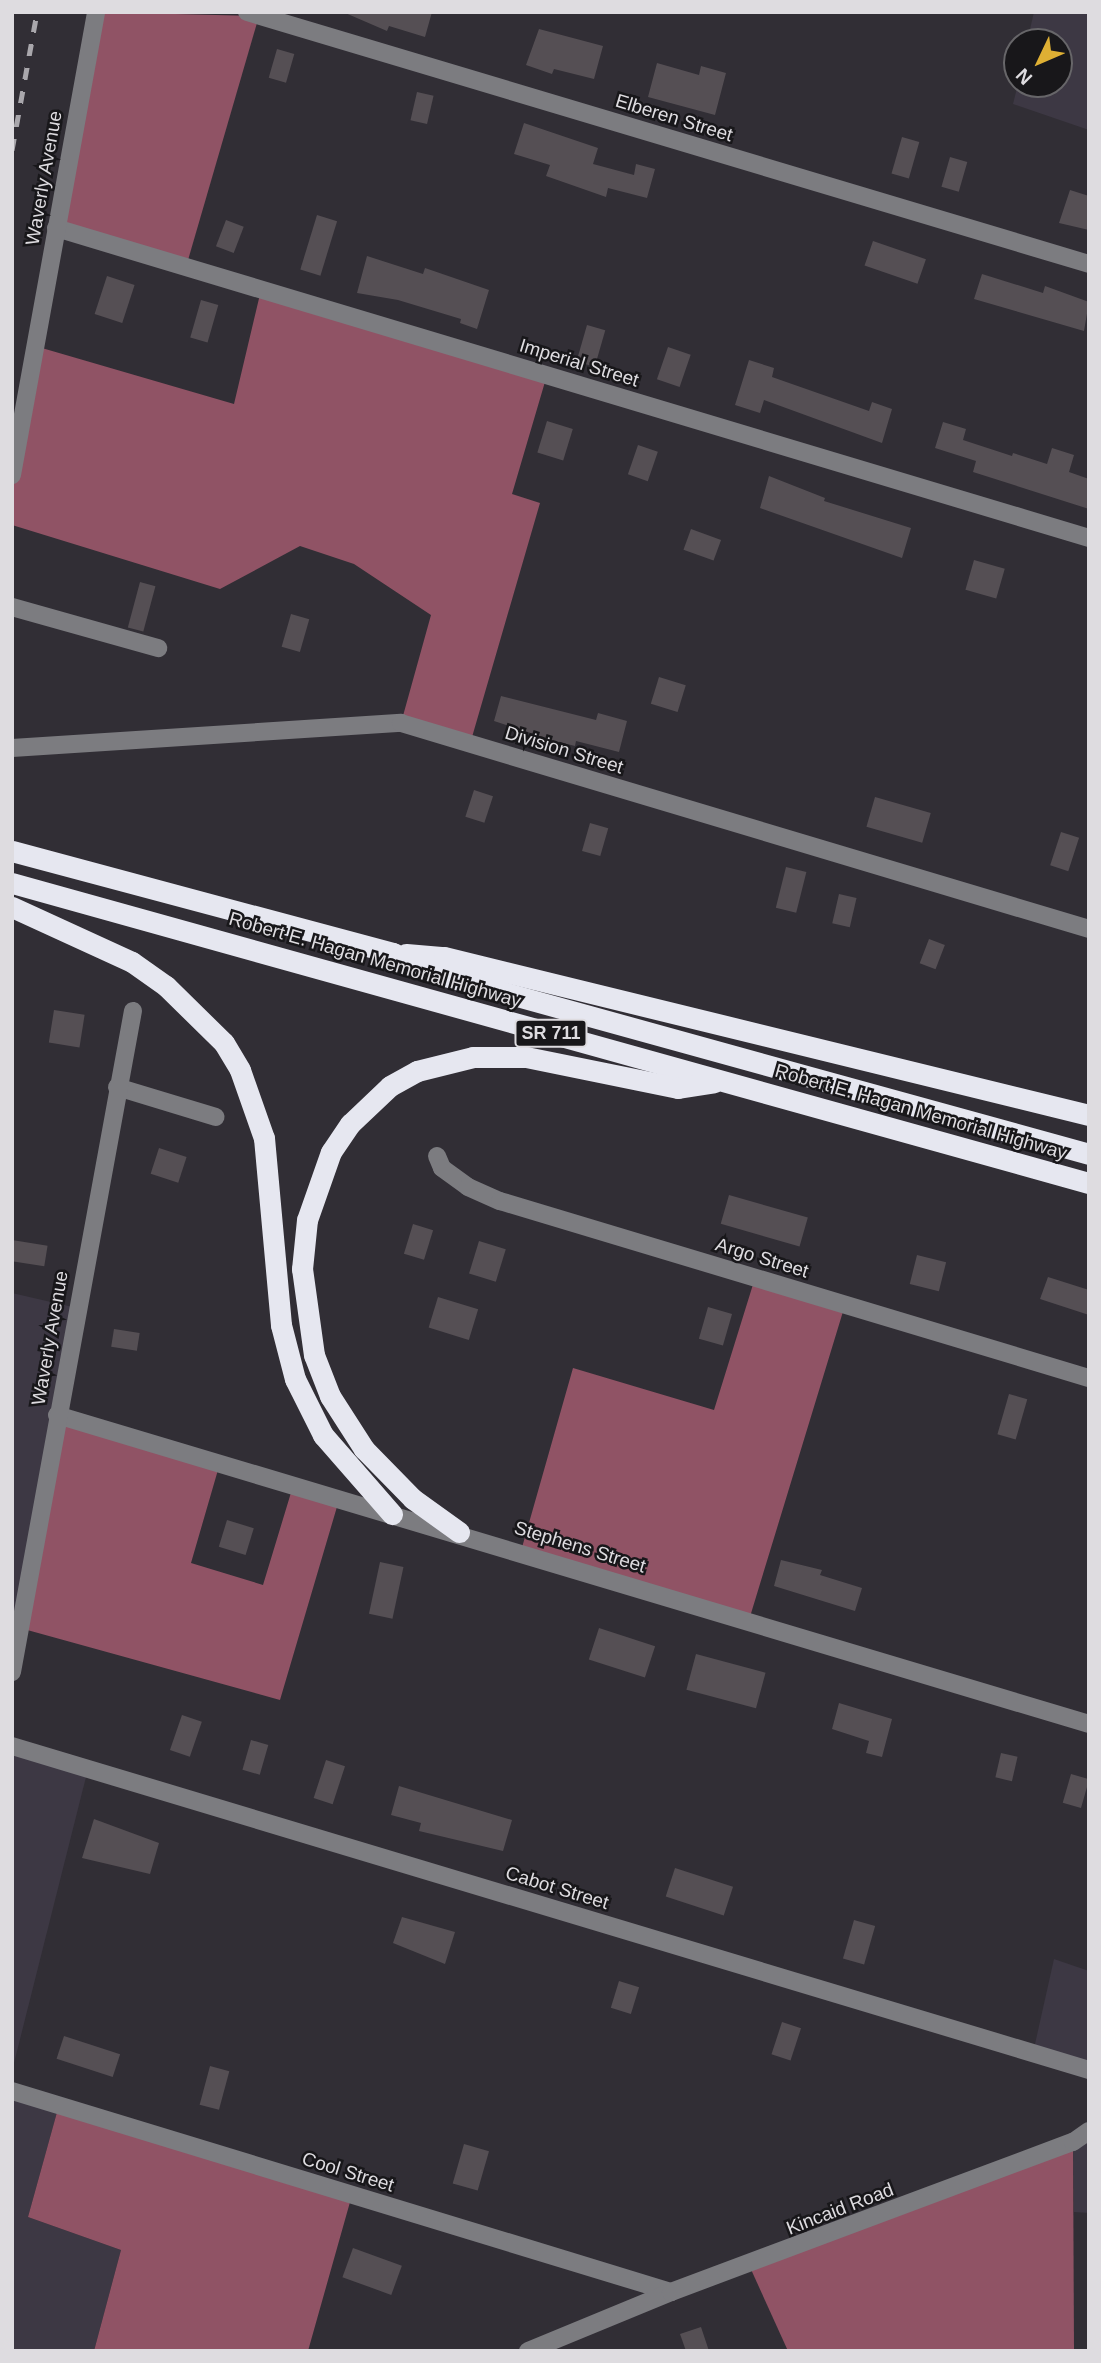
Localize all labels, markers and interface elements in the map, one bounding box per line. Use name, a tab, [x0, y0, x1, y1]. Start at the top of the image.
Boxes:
north arrow	[1003, 28, 1073, 98]
text: N	[1012, 64, 1036, 89]
street label: Elberen Street	[613, 89, 735, 147]
street label: Waverly Avenue	[21, 108, 67, 248]
street label: Imperial Street	[517, 334, 641, 392]
street label: Division Street	[502, 721, 626, 779]
street label: Robert E. Hagan Memorial Highway	[226, 907, 524, 1013]
road number: SR 711	[514, 1018, 588, 1048]
street label: Robert E. Hagan Memorial Highway	[772, 1059, 1070, 1165]
street label: Argo Street	[713, 1233, 811, 1283]
street label: Waverly Avenue	[27, 1268, 73, 1408]
street label: Stephens Street	[512, 1516, 648, 1578]
street label: Cabot Street	[503, 1862, 611, 1914]
street label: Cool Street	[299, 2147, 397, 2197]
street label: Kincaid Road	[783, 2178, 897, 2240]

